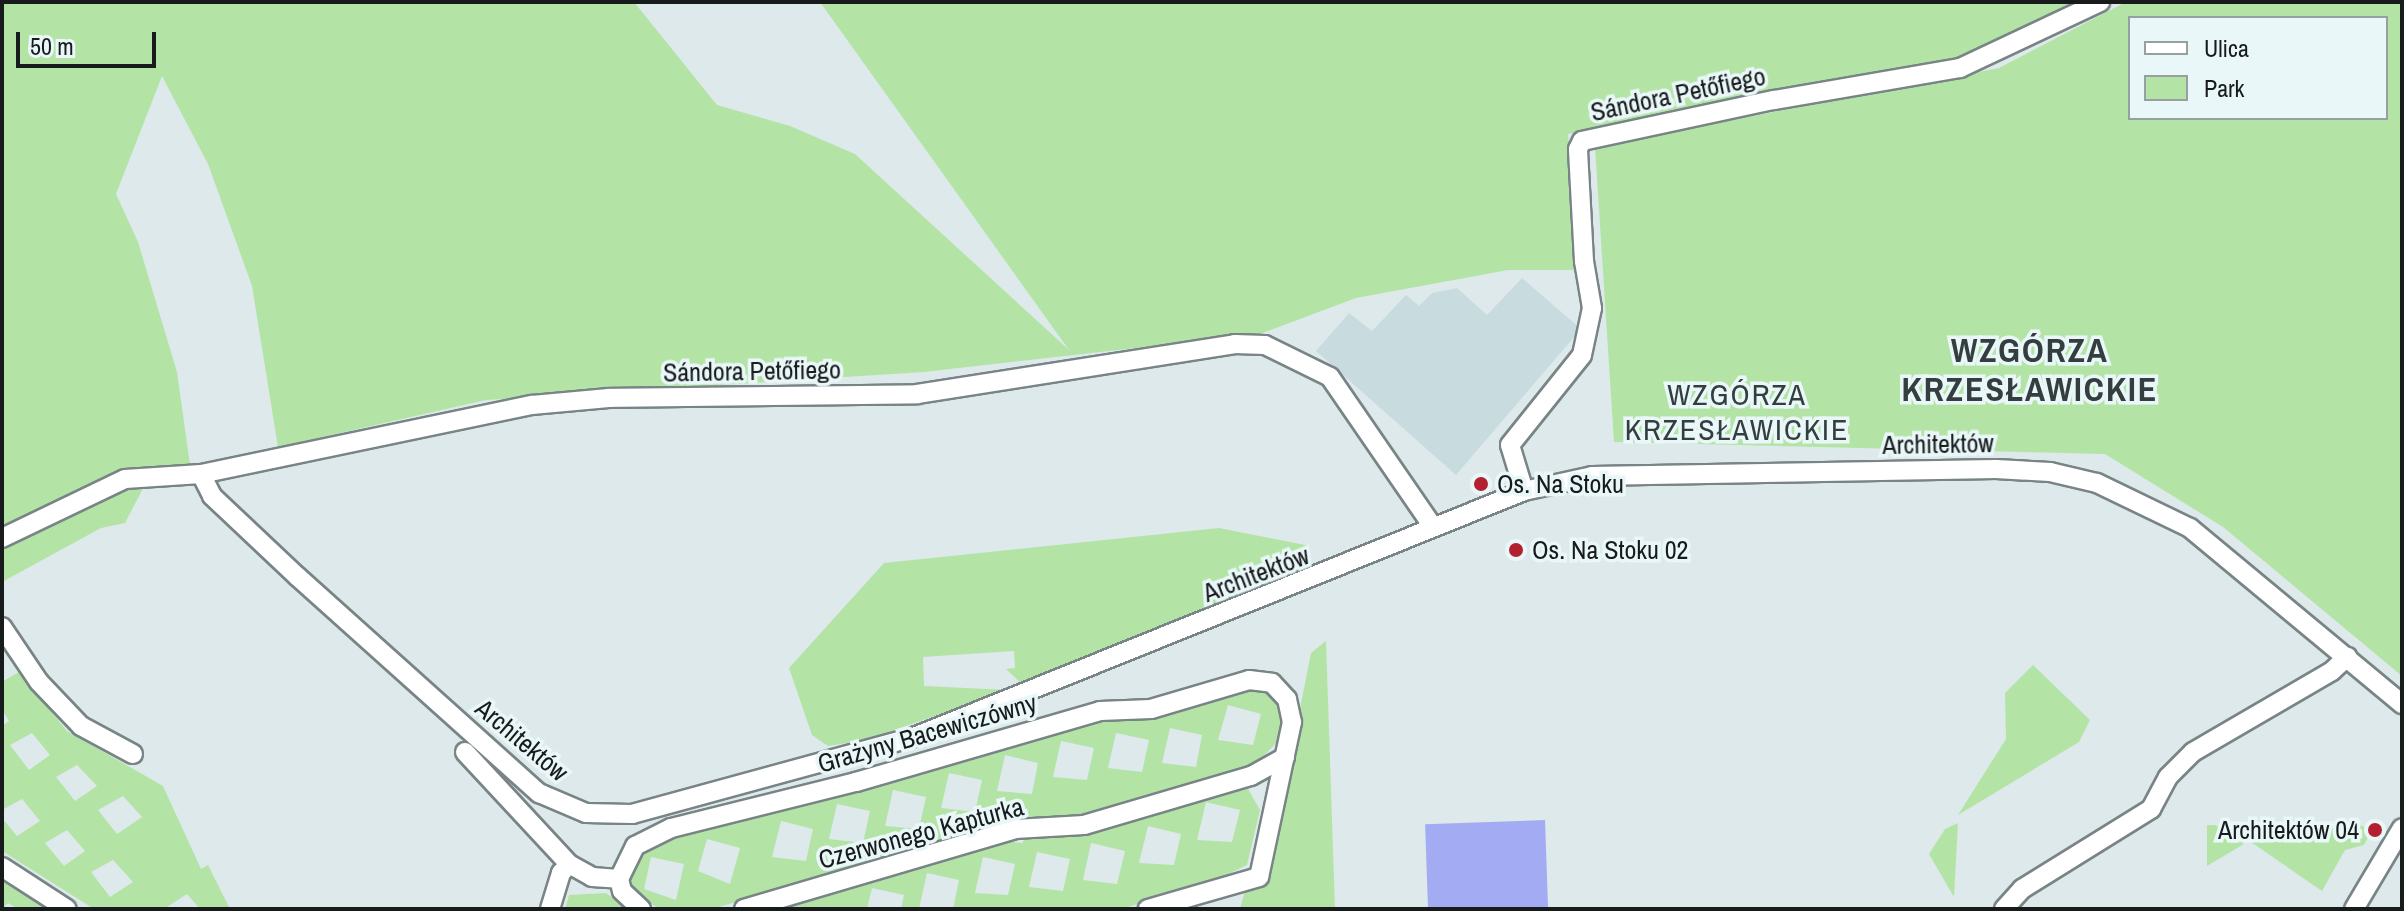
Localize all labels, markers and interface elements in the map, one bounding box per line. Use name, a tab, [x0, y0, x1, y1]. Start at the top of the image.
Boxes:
scale bar	[20, 16, 160, 66]
legend	[2128, 16, 2388, 120]
text: 50 m	[30, 30, 74, 62]
text: Ulica	[2204, 32, 2249, 64]
street label: Sándora Petőfiego	[1588, 60, 1768, 128]
text: Park	[2204, 72, 2244, 104]
district label: WZGÓRZA KRZESŁAWICKIE	[1902, 330, 2158, 410]
street label: Sándora Petőfiego	[663, 354, 841, 388]
district label: WZGÓRZA KRZESŁAWICKIE	[1625, 376, 1849, 446]
street label: Architektów	[1882, 427, 1994, 461]
place label: Os. Na Stoku	[1497, 468, 1624, 500]
marker: Os. Na Stoku	[1472, 475, 1490, 493]
place label: Os. Na Stoku 02	[1532, 534, 1688, 566]
street label: Architektów	[1198, 539, 1314, 609]
marker: Os. Na Stoku 02	[1507, 541, 1525, 559]
street label: Grażyny Bacewiczówny	[814, 687, 1040, 779]
street label: Architektów	[469, 692, 575, 788]
street label: Czerwonego Kapturka	[815, 791, 1027, 875]
place label: Architektów 04	[2218, 814, 2359, 846]
marker: Architektów 04	[2366, 821, 2384, 839]

